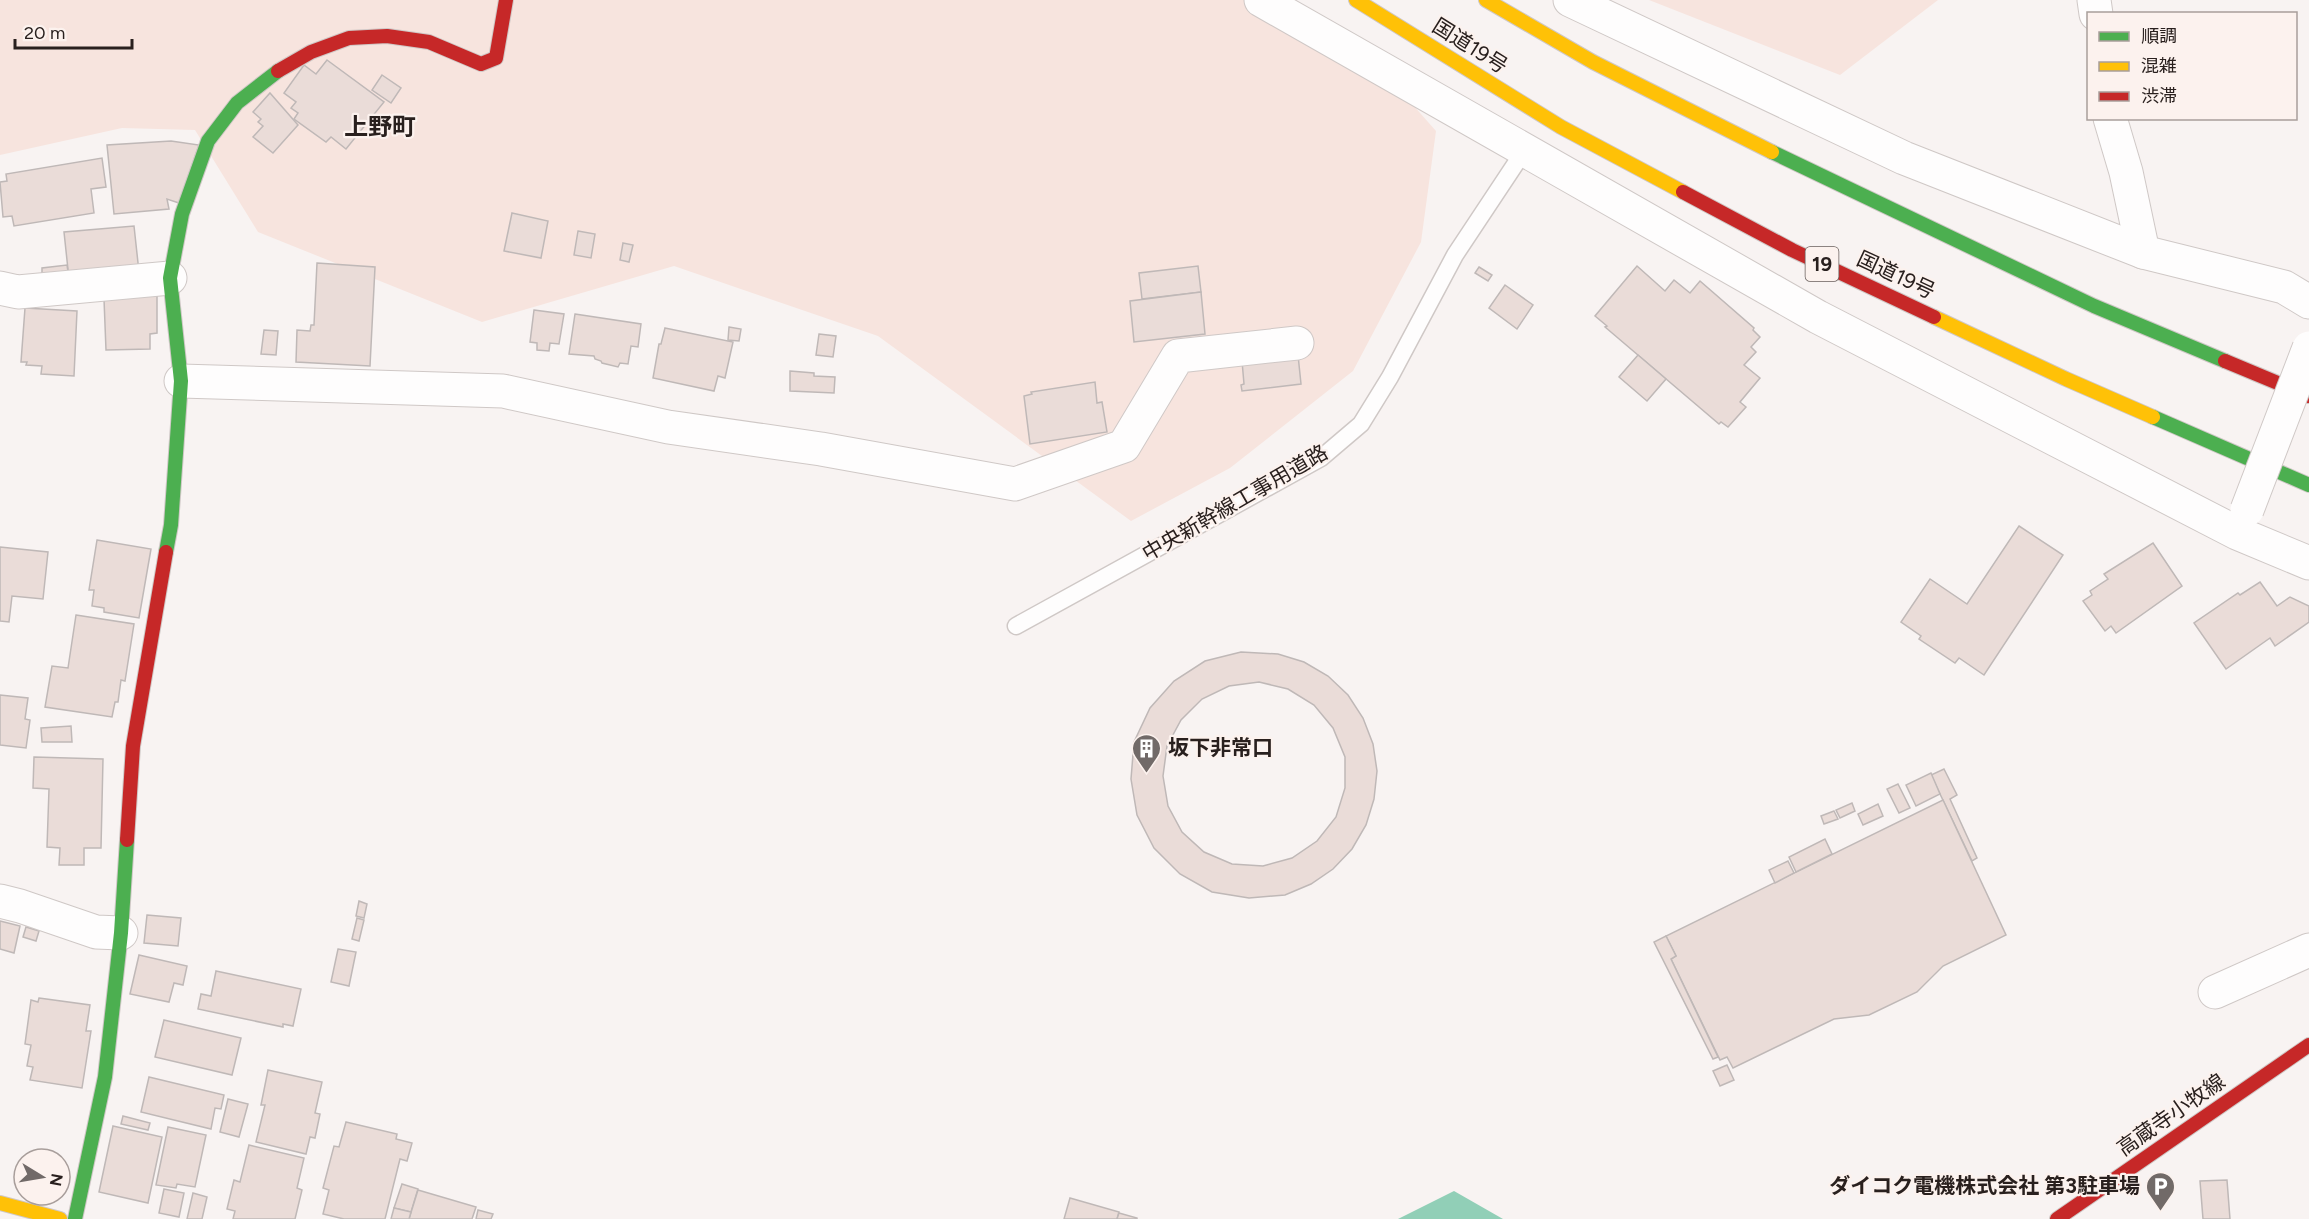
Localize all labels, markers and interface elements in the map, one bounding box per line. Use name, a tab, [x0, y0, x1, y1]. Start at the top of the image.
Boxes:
scale bar	[15, 12, 132, 50]
legend	[2087, 12, 2297, 120]
street label: 国道19号	[1428, 13, 1512, 78]
text: 20 m	[24, 22, 65, 44]
text: 順調	[2141, 25, 2177, 47]
text: 混雑	[2141, 55, 2177, 77]
text: 渋滞	[2141, 85, 2177, 107]
district label: 上野町	[344, 112, 416, 141]
street label: 国道19号	[1853, 246, 1939, 304]
road number: 19	[1806, 247, 1838, 281]
street label: 中央新幹線工事用道路	[1138, 439, 1332, 566]
building icon: 坂下非常口	[1131, 732, 1163, 774]
place label: 坂下非常口	[1168, 735, 1273, 760]
street label: 高蔵寺小牧線	[2112, 1068, 2229, 1161]
north arrow	[12, 1147, 72, 1207]
parking icon: ダイコク電機株式会社 第3駐車場	[2145, 1170, 2177, 1212]
text: N	[46, 1172, 67, 1188]
place label: ダイコク電機株式会社 第3駐車場	[1829, 1173, 2140, 1198]

